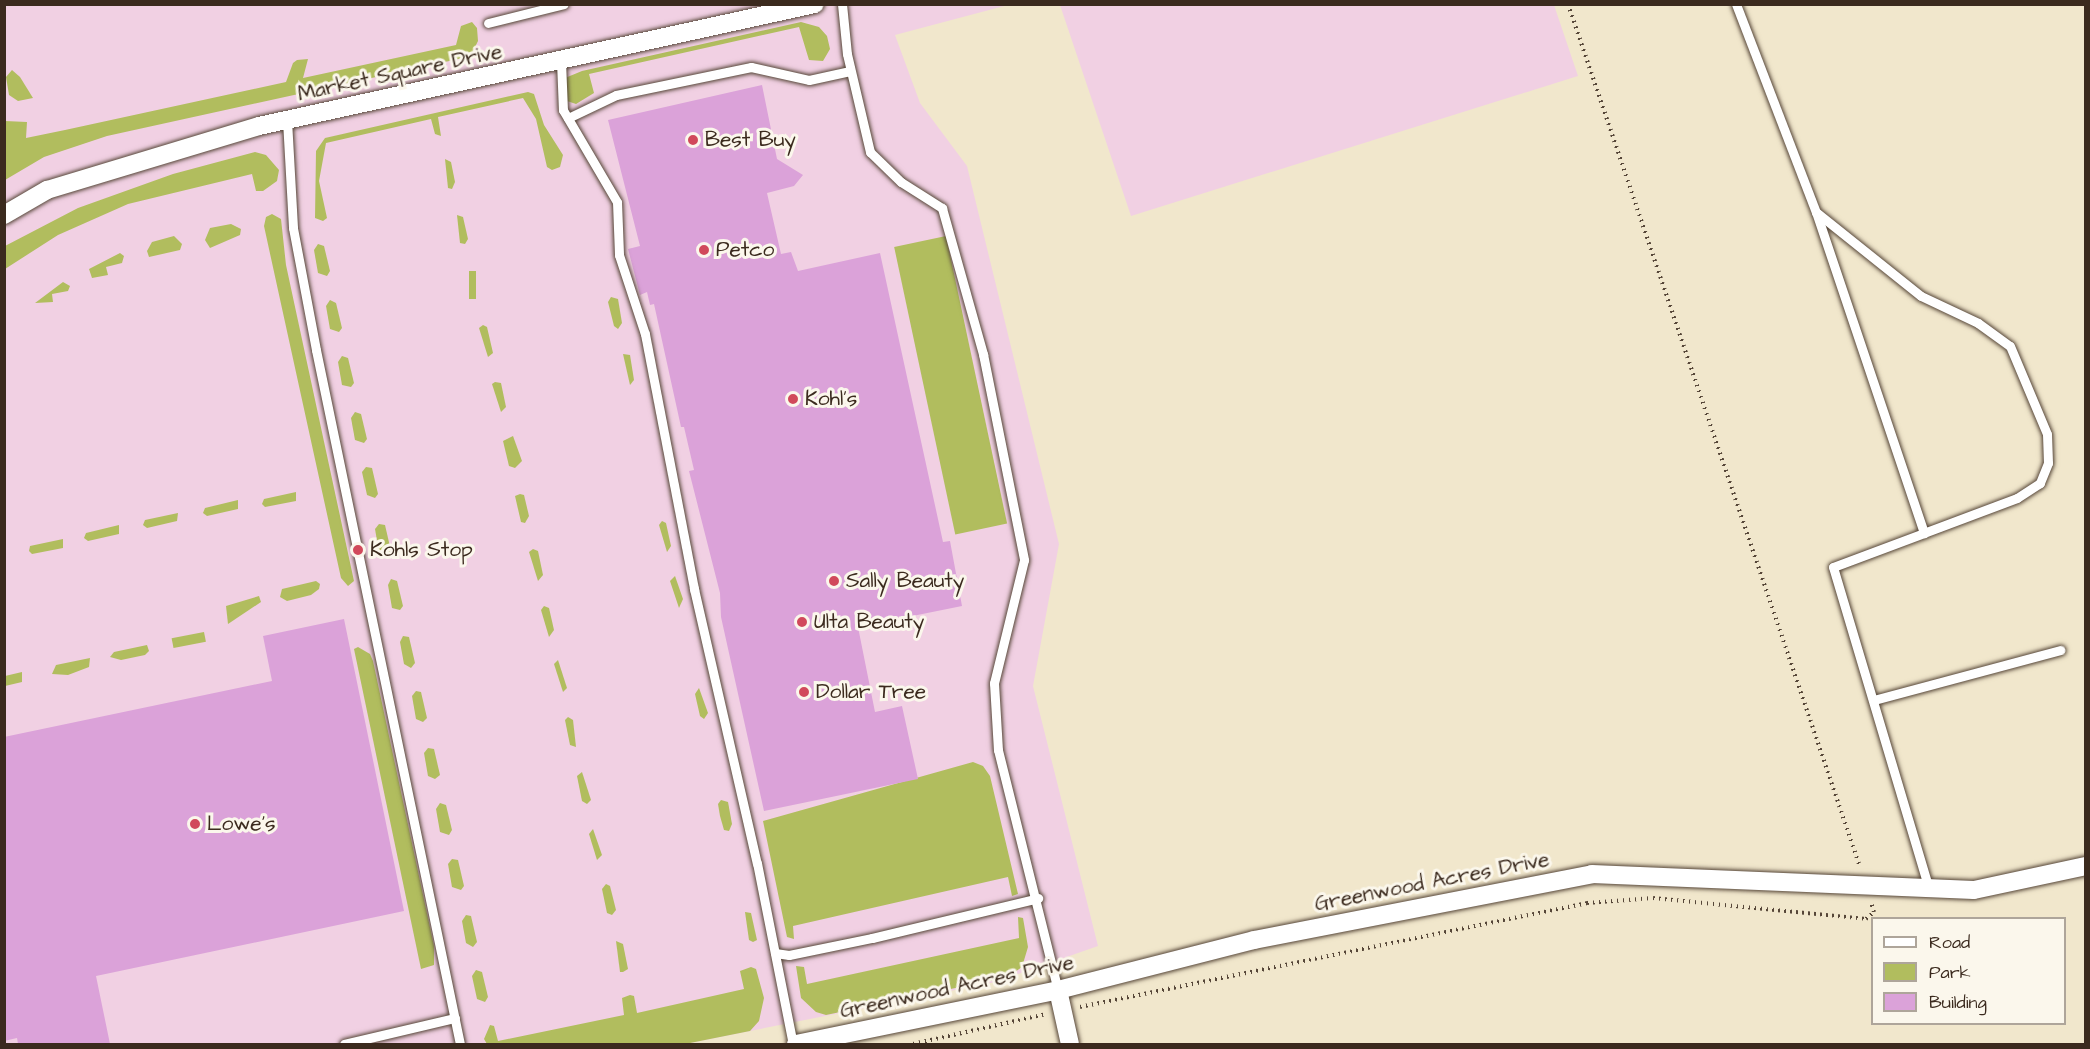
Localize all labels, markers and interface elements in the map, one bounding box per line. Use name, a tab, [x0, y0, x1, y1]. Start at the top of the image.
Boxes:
street label: Market Square Drive	[295, 39, 505, 107]
place label: Best Buy	[705, 127, 796, 153]
marker: Best Buy	[686, 133, 700, 147]
place label: Petco	[716, 237, 774, 263]
marker: Petco	[697, 243, 711, 257]
place label: Kohl's	[805, 386, 857, 412]
marker: Kohl's	[786, 392, 800, 406]
place label: Kohls Stop	[370, 537, 473, 563]
marker: Kohls Stop	[351, 543, 365, 557]
place label: Sally Beauty	[846, 568, 964, 594]
marker: Sally Beauty	[827, 574, 841, 588]
place label: Ulta Beauty	[814, 609, 924, 635]
marker: Ulta Beauty	[795, 615, 809, 629]
place label: Dollar Tree	[816, 679, 926, 705]
marker: Dollar Tree	[797, 685, 811, 699]
place label: Lowe's	[207, 811, 276, 837]
marker: Lowe's	[188, 817, 202, 831]
street label: Greenwood Acres Drive	[1313, 847, 1551, 917]
legend	[1871, 917, 2066, 1025]
text: Road	[1929, 930, 1970, 955]
street label: Greenwood Acres Drive	[838, 950, 1076, 1024]
text: Park	[1929, 960, 1971, 985]
text: Building	[1929, 990, 1987, 1015]

